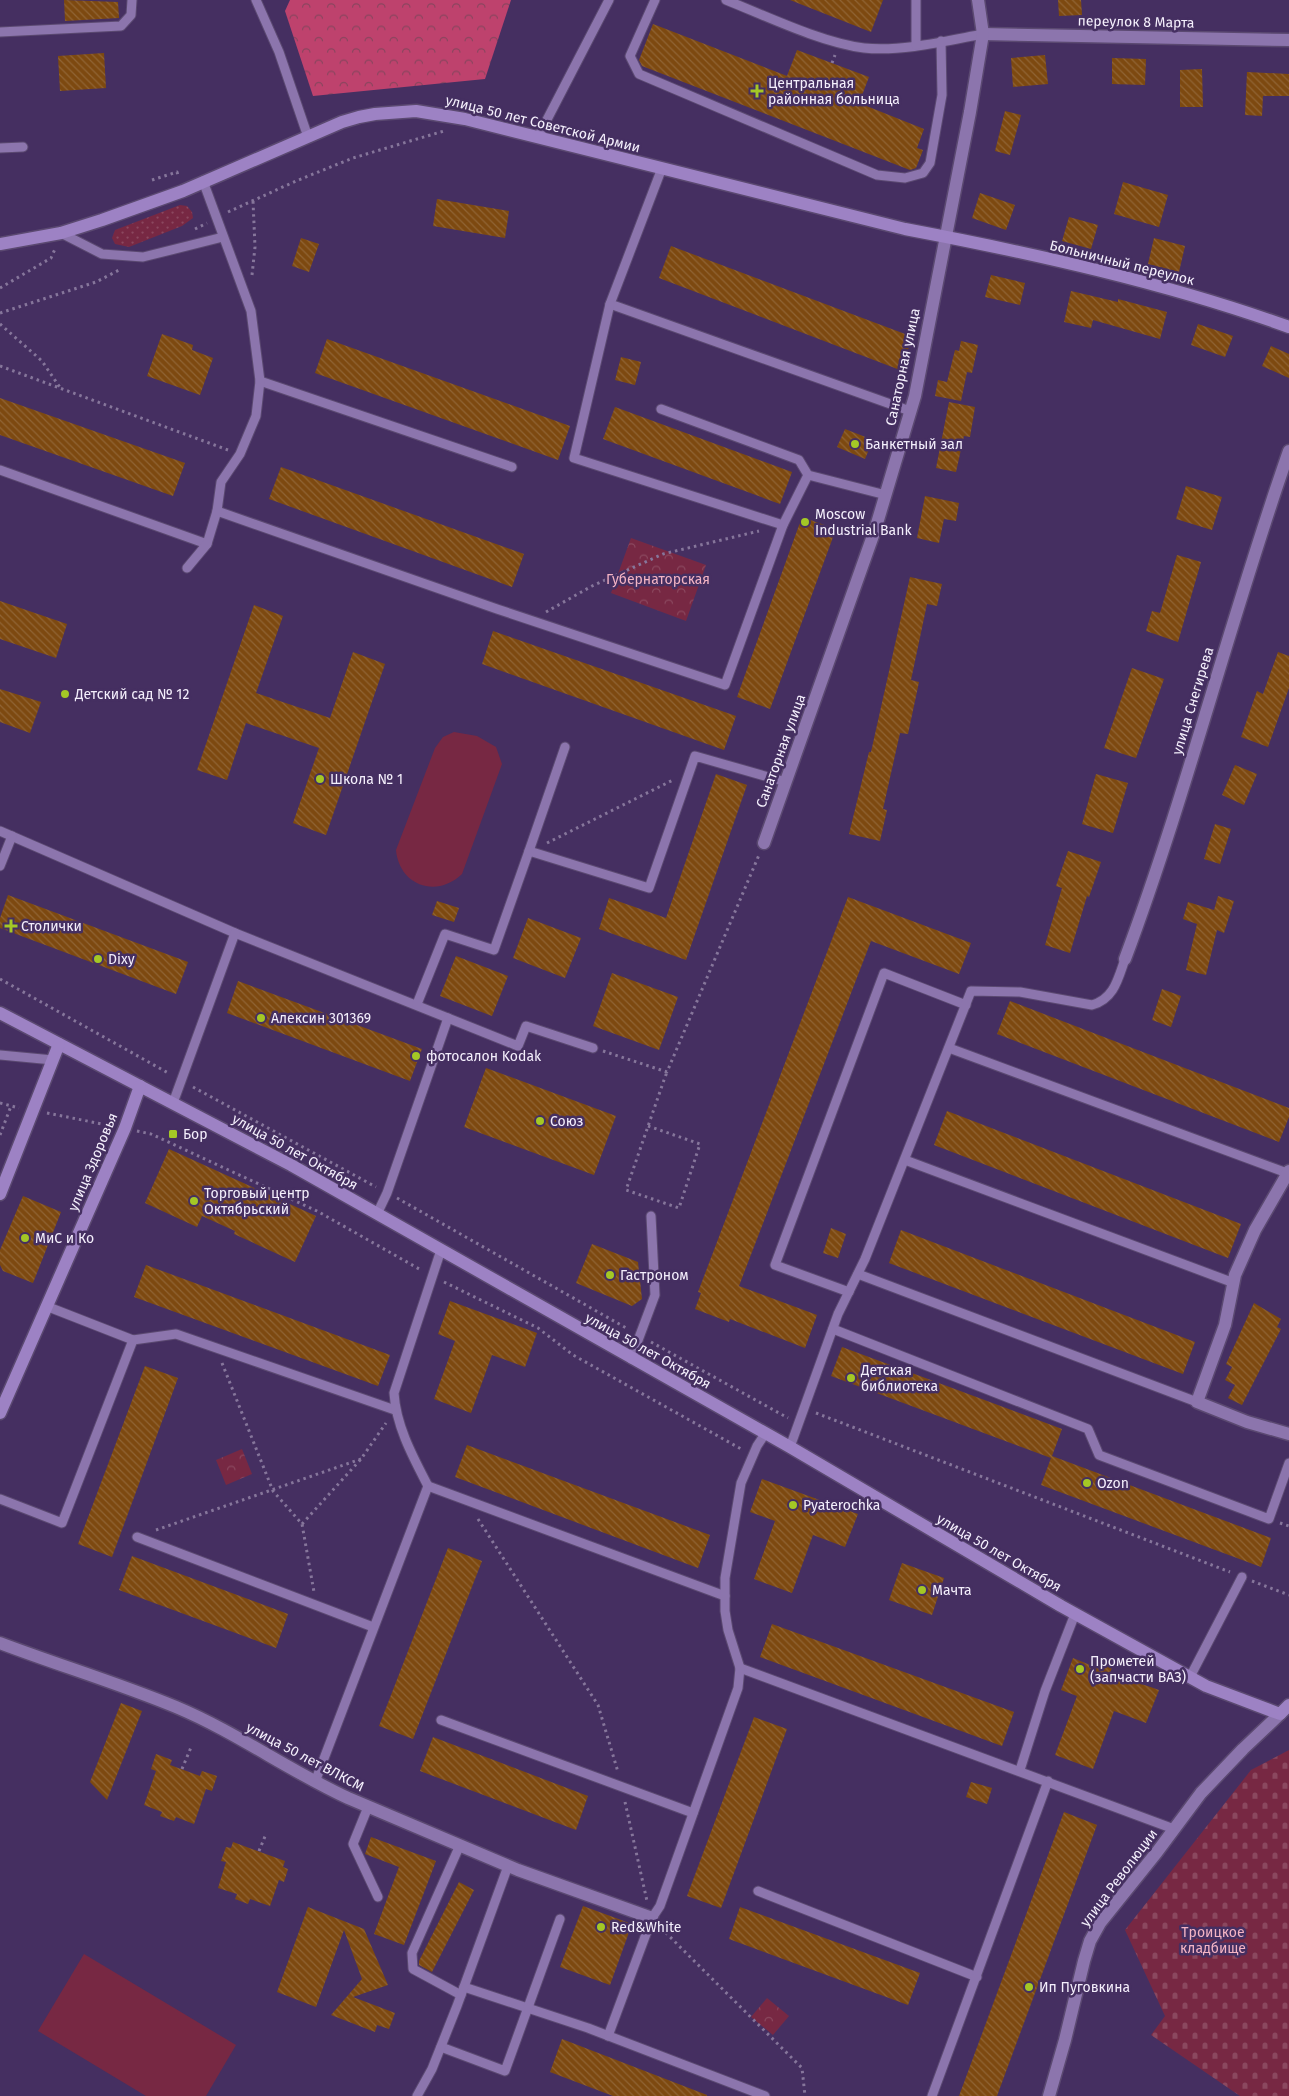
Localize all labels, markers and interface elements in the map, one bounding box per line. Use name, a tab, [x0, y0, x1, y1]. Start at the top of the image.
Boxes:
street label: переулок 8 Марта	[1077, 12, 1195, 32]
place label: Центральная районная больница	[768, 75, 900, 108]
marker: Центральная районная больница	[750, 84, 764, 98]
street label: улица 50 лет Советской Армии	[444, 92, 642, 156]
street label: Больничный переулок	[1048, 237, 1197, 289]
street label: Санаторная улица	[882, 307, 924, 427]
place label: Банкетный зал	[865, 436, 963, 453]
marker: Банкетный зал	[849, 438, 861, 450]
place label: Moscow Industrial Bank	[815, 506, 912, 539]
marker: Moscow Industrial Bank	[799, 516, 811, 528]
park label: Губернаторская	[606, 571, 710, 588]
street label: улица Снегирева	[1168, 645, 1218, 757]
place label: Детский сад № 12	[74, 686, 189, 703]
marker: Детский сад № 12	[59, 688, 71, 700]
street label: Санаторная улица	[753, 692, 809, 810]
place label: Школа № 1	[330, 771, 403, 788]
marker: Школа № 1	[314, 773, 326, 785]
place label: Столички	[21, 918, 82, 935]
marker: Столички	[5, 920, 17, 932]
place label: Dixy	[108, 951, 135, 968]
marker: Dixy	[92, 953, 104, 965]
place label: Алексин 301369	[271, 1010, 371, 1027]
marker: Алексин 301369	[255, 1012, 267, 1024]
place label: фотосалон Kodak	[426, 1048, 542, 1065]
marker: фотосалон Kodak	[410, 1050, 422, 1062]
street label: улица Здоровья	[65, 1110, 121, 1214]
street label: улица 50 лет Октября	[229, 1110, 361, 1194]
place label: Союз	[550, 1113, 583, 1130]
marker: Союз	[534, 1115, 546, 1127]
place label: Бор	[183, 1126, 208, 1143]
marker: Бор	[167, 1128, 179, 1140]
place label: Торговый центр Октябрьский	[204, 1185, 310, 1218]
marker: Торговый центр Октябрьский	[188, 1195, 200, 1207]
place label: МиС и Ко	[35, 1230, 94, 1247]
marker: МиС и Ко	[19, 1232, 31, 1244]
place label: Гастроном	[620, 1267, 689, 1284]
marker: Гастроном	[604, 1269, 616, 1281]
street label: улица 50 лет Октября	[582, 1309, 714, 1393]
place label: Детская библиотека	[860, 1362, 938, 1395]
marker: Детская библиотека	[845, 1372, 857, 1384]
place label: Ozon	[1097, 1475, 1129, 1492]
marker: Ozon	[1081, 1477, 1093, 1489]
place label: Pyaterochka	[803, 1497, 880, 1514]
marker: Pyaterochka	[787, 1499, 799, 1511]
street label: улица 50 лет Октября	[934, 1510, 1064, 1596]
place label: Мачта	[932, 1582, 972, 1599]
marker: Мачта	[916, 1584, 928, 1596]
place label: Прометей (запчасти ВАЗ)	[1090, 1653, 1186, 1686]
marker: Прометей (запчасти ВАЗ)	[1074, 1663, 1086, 1675]
street label: улица 50 лет ВЛКСМ	[243, 1719, 367, 1795]
street label: улица Революции	[1077, 1826, 1161, 1930]
place label: Red&White	[611, 1919, 681, 1936]
marker: Red&White	[595, 1921, 607, 1933]
park label: Троицкое кладбище	[1180, 1924, 1246, 1957]
place label: Ип Пуговкина	[1039, 1979, 1130, 1996]
marker: Ип Пуговкина	[1023, 1981, 1035, 1993]

